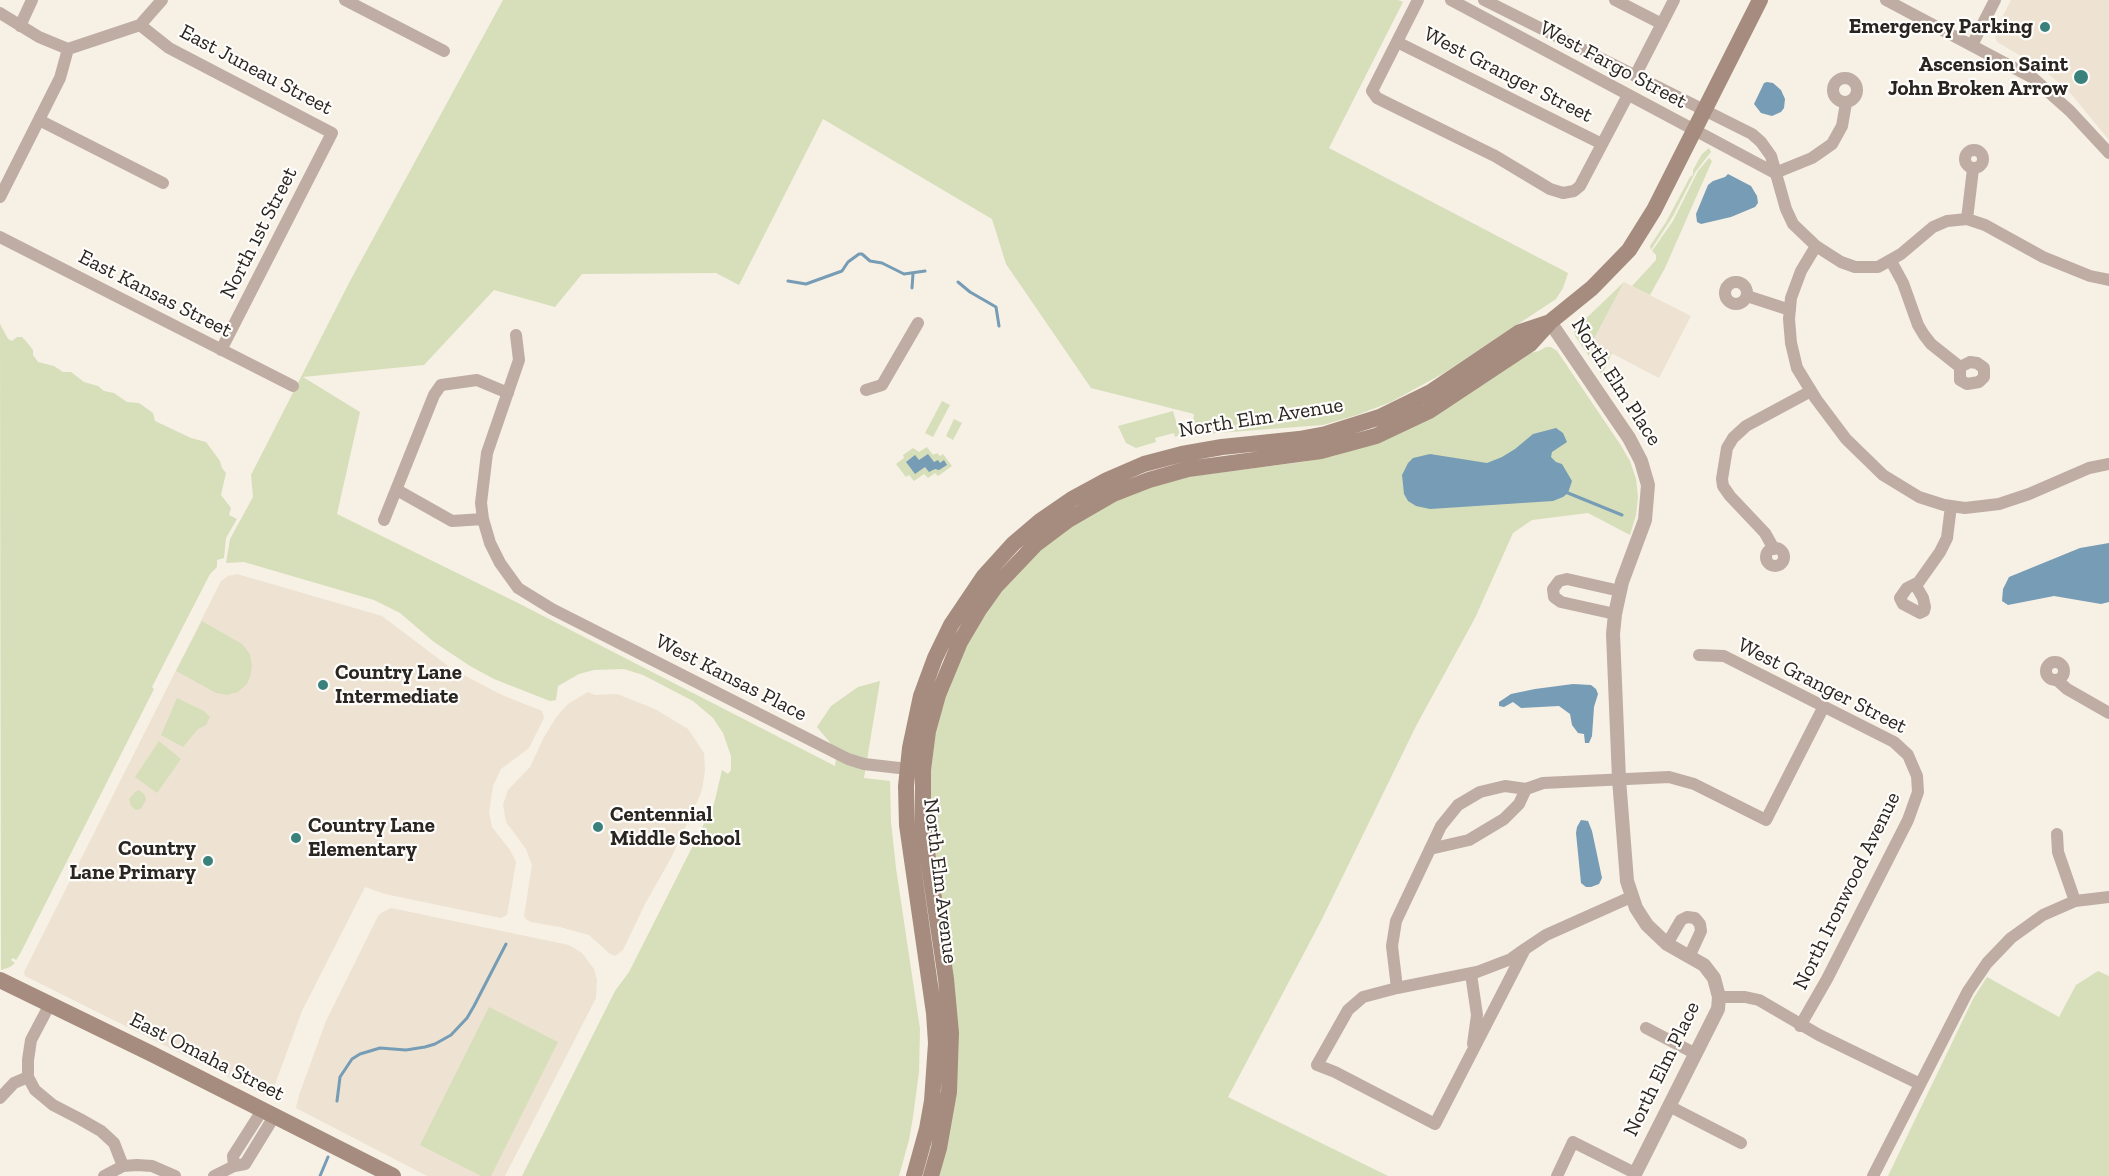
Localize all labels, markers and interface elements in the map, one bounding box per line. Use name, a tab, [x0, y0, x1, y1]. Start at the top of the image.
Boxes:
place label: Emergency Parking	[1849, 14, 2033, 40]
street label: West Fargo Street	[1535, 16, 1691, 114]
street label: East Juneau Street	[175, 19, 337, 121]
marker: Emergency Parking	[2038, 20, 2052, 34]
street label: West Granger Street	[1419, 22, 1597, 128]
place label: Ascension Saint John Broken Arrow	[1888, 52, 2068, 102]
marker: Ascension Saint John Broken Arrow	[2072, 68, 2090, 86]
street label: North 1st Street	[215, 163, 303, 303]
street label: East Kansas Street	[74, 245, 236, 343]
street label: North Elm Place	[1565, 313, 1667, 451]
street label: North Elm Avenue	[1177, 393, 1345, 443]
street label: West Kansas Place	[651, 629, 811, 727]
street label: West Granger Street	[1733, 633, 1911, 739]
place label: Country Lane Intermediate	[335, 660, 462, 710]
marker: Country Lane Intermediate	[316, 678, 330, 692]
street label: North Ironwood Avenue	[1788, 788, 1906, 994]
street label: North Elm Avenue	[917, 797, 963, 965]
place label: Centennial Middle School	[610, 802, 741, 852]
place label: Country Lane Elementary	[308, 813, 435, 863]
marker: Centennial Middle School	[591, 820, 605, 834]
marker: Country Lane Elementary	[289, 831, 303, 845]
place label: Country Lane Primary	[70, 836, 196, 886]
marker: Country Lane Primary	[201, 854, 215, 868]
street label: North Elm Place	[1618, 997, 1706, 1141]
street label: East Omaha Street	[126, 1007, 288, 1107]

